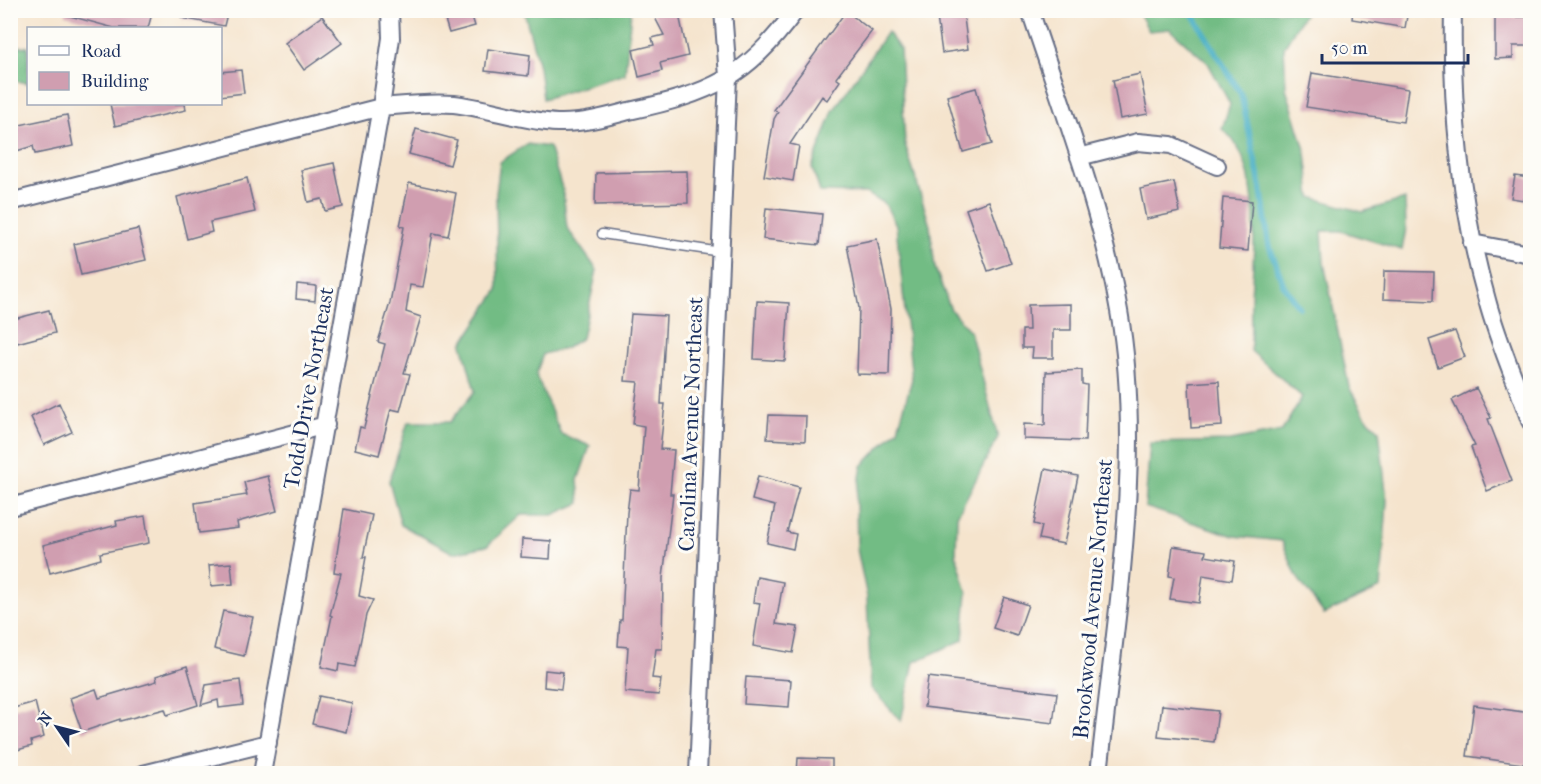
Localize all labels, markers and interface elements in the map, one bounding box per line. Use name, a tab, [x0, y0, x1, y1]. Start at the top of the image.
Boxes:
legend	[27, 27, 222, 105]
scale bar	[1322, 27, 1468, 65]
text: 50 m	[1331, 38, 1368, 59]
text: Road	[81, 41, 121, 62]
text: Building	[81, 71, 149, 92]
street label: Todd Drive Northeast	[278, 285, 340, 491]
street label: Carolina Avenue Northeast	[674, 296, 708, 552]
street label: Brookwood Avenue Northeast	[1068, 457, 1118, 740]
north arrow	[27, 697, 87, 757]
text: N	[34, 708, 57, 729]

